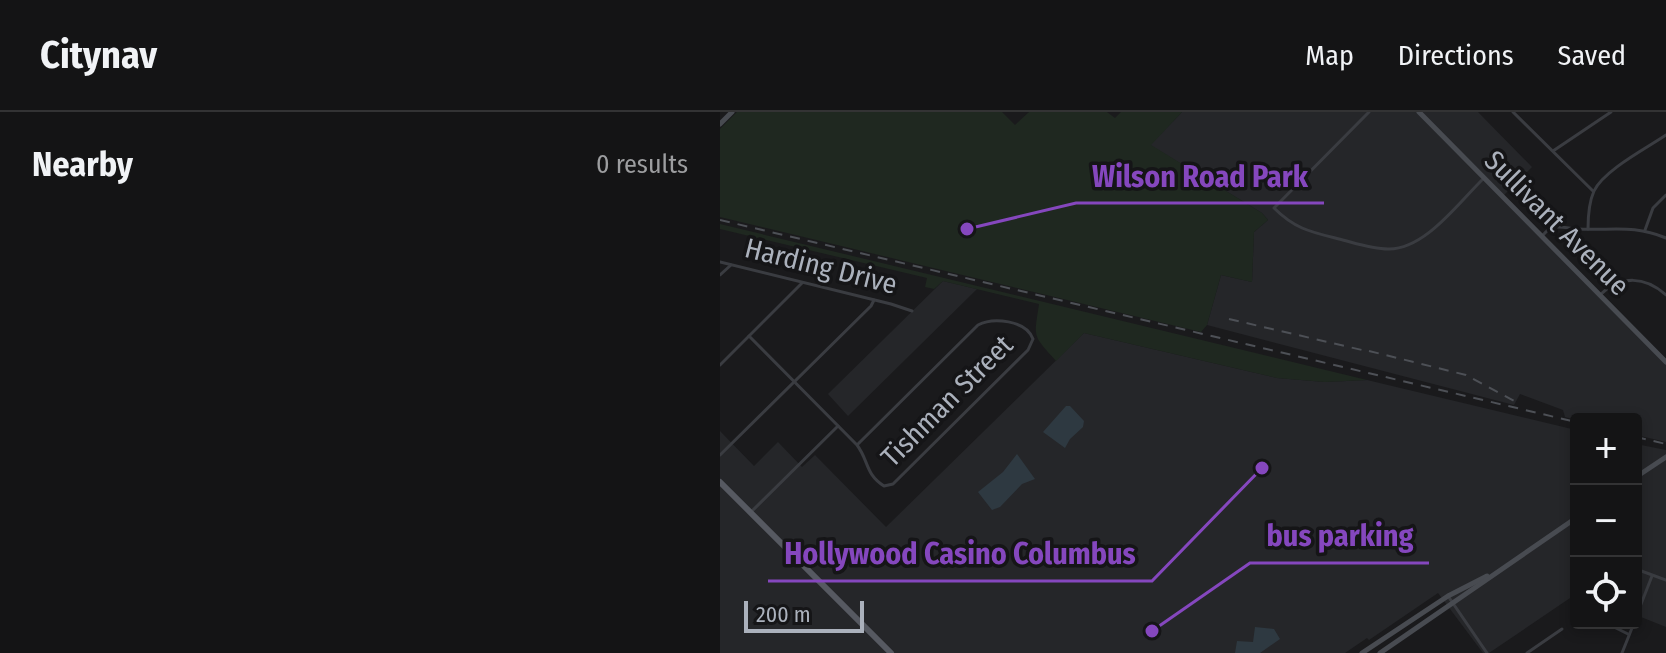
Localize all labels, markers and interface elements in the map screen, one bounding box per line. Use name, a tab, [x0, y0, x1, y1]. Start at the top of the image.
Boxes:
text: Citynav	[40, 32, 157, 78]
text: Map	[1305, 39, 1354, 72]
text: Directions	[1398, 39, 1514, 72]
text: Saved	[1558, 39, 1626, 72]
text: Nearby	[32, 144, 133, 185]
street label: Sullivant Avenue	[1478, 144, 1636, 302]
text: 0 results	[596, 149, 688, 180]
callout: Wilson Road Park	[1076, 149, 1324, 203]
text: Wilson Road Park	[1092, 159, 1309, 195]
street label: Harding Drive	[742, 231, 900, 301]
street label: Tishman Street	[874, 328, 1020, 474]
map controls	[1570, 413, 1642, 629]
button: +	[1570, 413, 1642, 485]
button: −	[1570, 485, 1642, 557]
callout: bus parking	[1250, 509, 1429, 563]
text: bus parking	[1267, 518, 1414, 554]
callout: Hollywood Casino Columbus	[768, 527, 1152, 581]
text: Hollywood Casino Columbus	[784, 536, 1136, 572]
button: locate	[1570, 557, 1642, 629]
scale bar	[744, 597, 864, 633]
text: 200 m	[756, 601, 811, 628]

